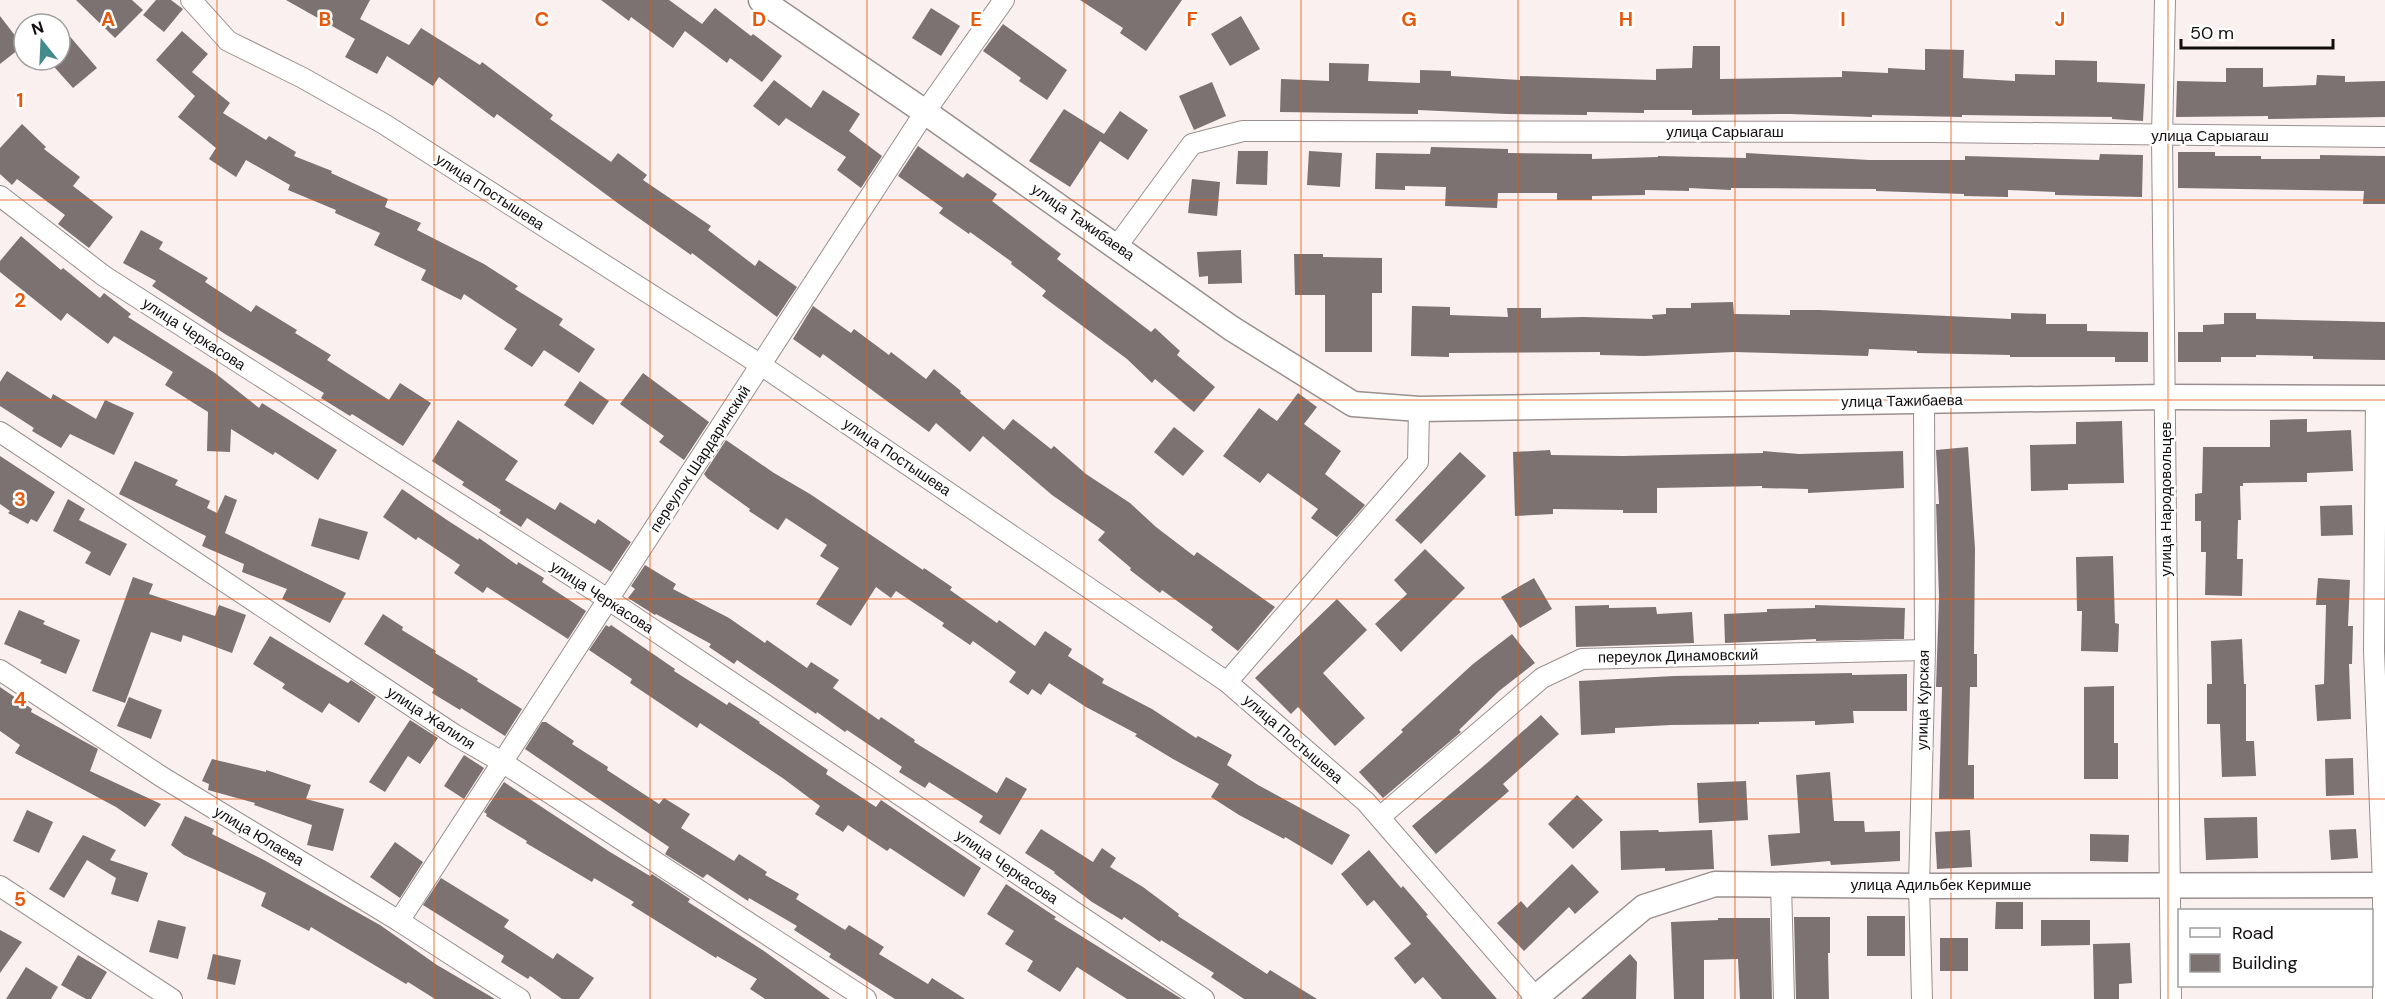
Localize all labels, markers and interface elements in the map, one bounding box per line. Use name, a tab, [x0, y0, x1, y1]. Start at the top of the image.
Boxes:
text: A	[101, 6, 115, 32]
text: B	[319, 6, 331, 32]
text: C	[535, 6, 549, 32]
text: D	[752, 6, 766, 32]
text: E	[970, 6, 982, 32]
text: F	[1186, 6, 1198, 32]
text: G	[1401, 6, 1417, 32]
text: H	[1619, 6, 1633, 32]
text: I	[1840, 6, 1846, 32]
text: J	[2055, 6, 2065, 32]
north arrow	[12, 12, 72, 72]
scale bar	[2181, 12, 2332, 50]
text: N	[29, 16, 46, 40]
text: 50 m	[2190, 21, 2234, 45]
text: 1	[16, 87, 24, 113]
street label: улица Сарыагаш	[1666, 122, 1784, 142]
street label: улица Сарыагаш	[2151, 126, 2269, 146]
street label: улица Постышева	[432, 149, 549, 235]
street label: улица Тажибаева	[1027, 179, 1139, 265]
text: 2	[14, 287, 26, 313]
street label: улица Черкасова	[139, 293, 250, 375]
street label: переулок Шардаринский	[645, 382, 755, 536]
street label: улица Тажибаева	[1841, 390, 1964, 412]
street label: улица Постышева	[839, 413, 955, 501]
street label: улица Народовольцев	[2156, 421, 2176, 576]
text: 3	[14, 486, 26, 512]
street label: улица Черкасова	[547, 556, 658, 638]
street label: переулок Динамовский	[1598, 645, 1758, 667]
street label: улица Курская	[1912, 650, 1934, 750]
street label: улица Жалиля	[383, 682, 479, 754]
text: 4	[14, 686, 27, 712]
street label: улица Постышева	[1239, 690, 1348, 788]
street label: улица Юлаева	[210, 801, 308, 871]
street label: улица Черкасова	[952, 825, 1063, 909]
street label: улица Адильбек Керимше	[1851, 875, 2031, 895]
text: 5	[14, 886, 26, 912]
legend	[2178, 909, 2373, 987]
text: Road	[2232, 921, 2274, 945]
text: Building	[2232, 951, 2297, 975]

